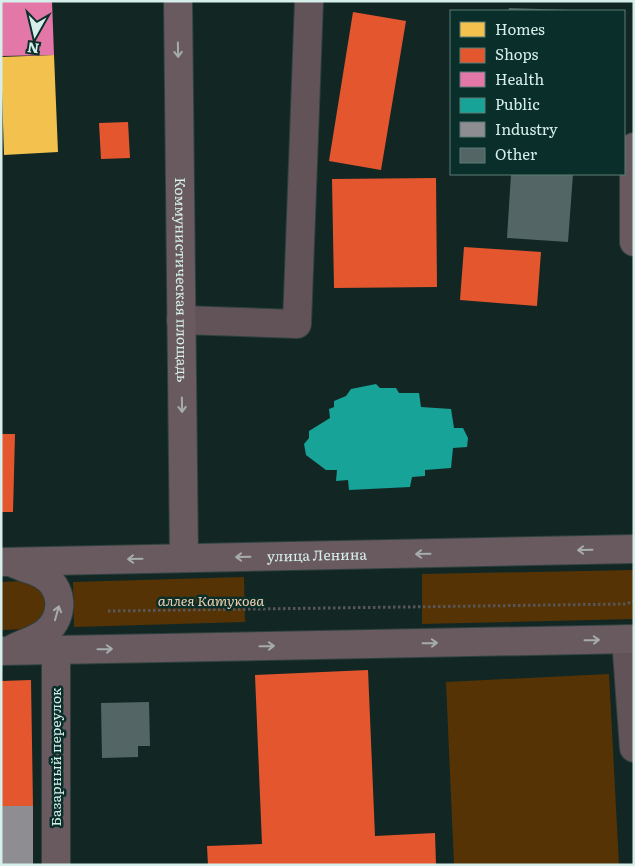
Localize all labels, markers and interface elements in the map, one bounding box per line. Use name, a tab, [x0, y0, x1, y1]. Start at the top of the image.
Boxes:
north arrow	[10, 10, 60, 60]
legend	[450, 10, 625, 175]
text: Homes	[495, 17, 545, 40]
text: N	[26, 38, 40, 60]
one-way arrow	[174, 42, 183, 58]
text: Shops	[495, 42, 538, 65]
text: Health	[495, 67, 544, 90]
text: Public	[495, 92, 540, 115]
text: Industry	[495, 117, 558, 140]
text: Other	[495, 142, 537, 165]
street label: Коммунистическая площадь	[171, 177, 193, 383]
one-way arrow	[178, 397, 187, 413]
street label: улица Ленина	[267, 543, 368, 566]
one-way arrow	[577, 546, 593, 555]
one-way arrow	[415, 549, 431, 558]
one-way arrow	[235, 552, 251, 562]
one-way arrow	[128, 555, 144, 564]
park label: аллея Катукова	[158, 590, 264, 610]
one-way arrow	[53, 605, 62, 621]
one-way arrow	[584, 635, 600, 645]
one-way arrow	[421, 638, 437, 648]
one-way arrow	[259, 642, 275, 651]
one-way arrow	[96, 644, 113, 654]
street label: Базарный переулок	[45, 687, 65, 826]

